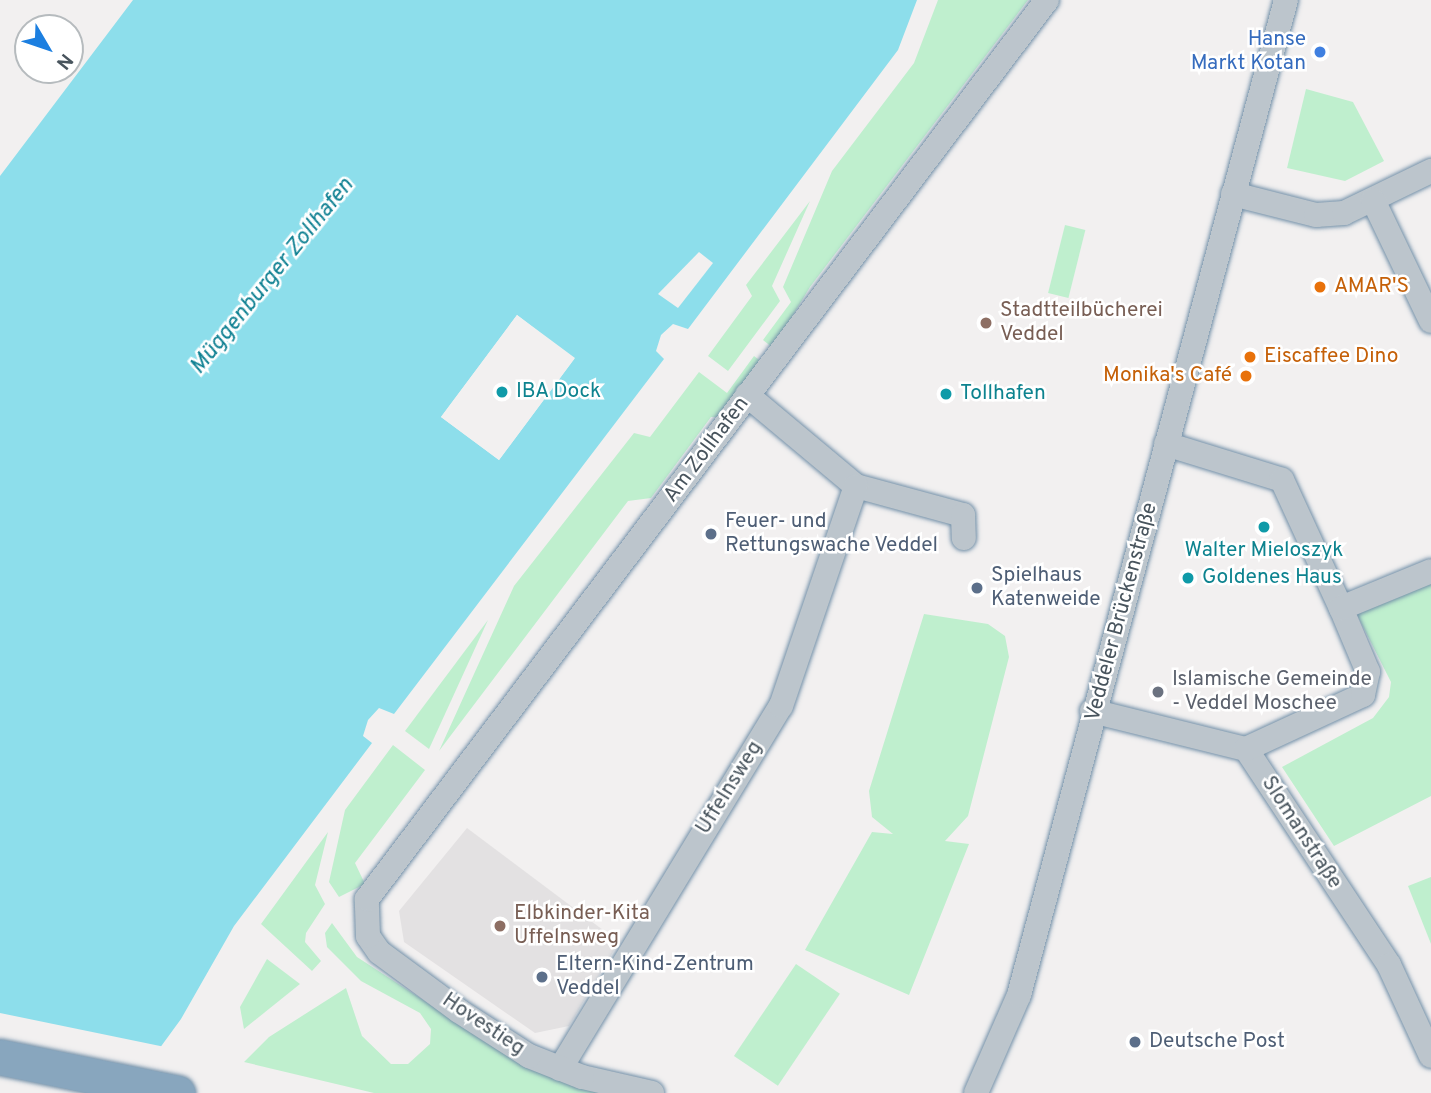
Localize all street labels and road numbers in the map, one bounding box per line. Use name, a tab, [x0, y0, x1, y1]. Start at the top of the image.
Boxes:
street label: Am Zollhafen	[659, 392, 755, 508]
street label: Veddeler Brückenstraße	[1081, 500, 1163, 724]
street label: Uffelnsweg	[691, 737, 769, 839]
street label: Slomanstraße	[1255, 772, 1347, 894]
street label: Hovestieg	[437, 988, 529, 1062]

